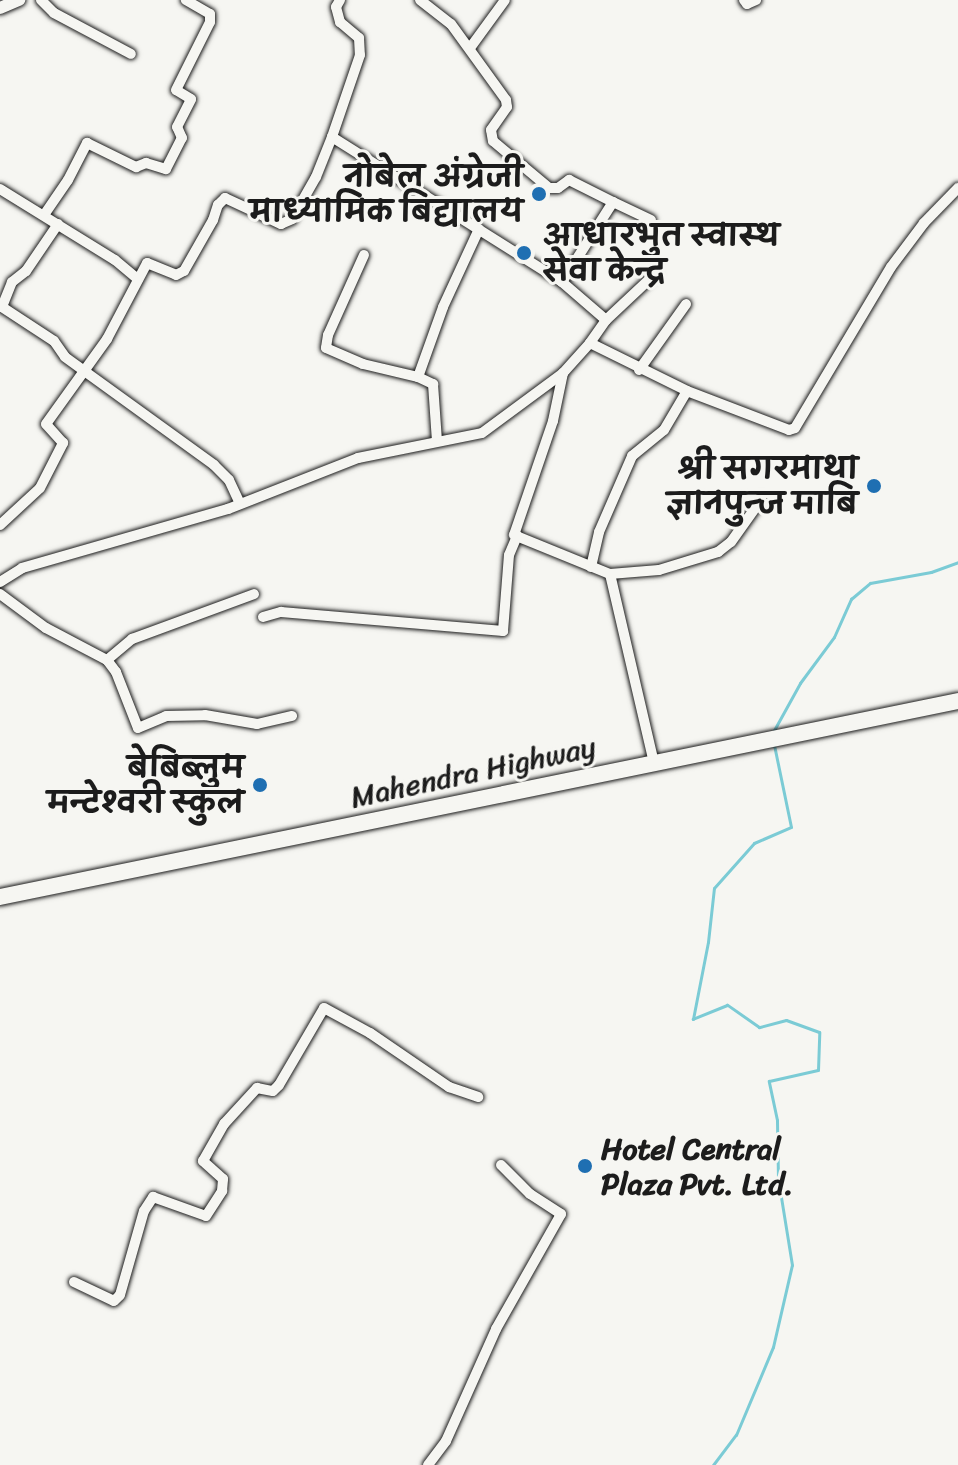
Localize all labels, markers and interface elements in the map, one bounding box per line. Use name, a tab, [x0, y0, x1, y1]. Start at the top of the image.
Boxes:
place label: नोबेल अंग्रेजी माध्यामिक बिद्यालय	[249, 159, 523, 230]
marker: नोबेल अंग्रेजी माध्यामिक बिद्यालय	[530, 185, 548, 203]
place label: आधारभुत स्वास्थ सेवा केन्द्र	[542, 218, 779, 288]
marker: आधारभुत स्वास्थ सेवा केन्द्र	[513, 242, 535, 264]
place label: श्री सगरमाथा ज्ञानपुन्ज माबि	[667, 451, 858, 522]
marker: श्री सगरमाथा ज्ञानपुन्ज माबि	[865, 477, 883, 495]
street label: Mahendra Highway	[347, 728, 599, 816]
place label: बेबिब्लुम मन्टेश्वरी स्कुल	[47, 750, 244, 820]
marker: बेबिब्लुम मन्टेश्वरी स्कुल	[251, 776, 269, 794]
place label: Hotel Central Plaza Pvt. Ltd.	[601, 1131, 794, 1202]
marker: Hotel Central Plaza Pvt. Ltd.	[576, 1157, 594, 1175]

